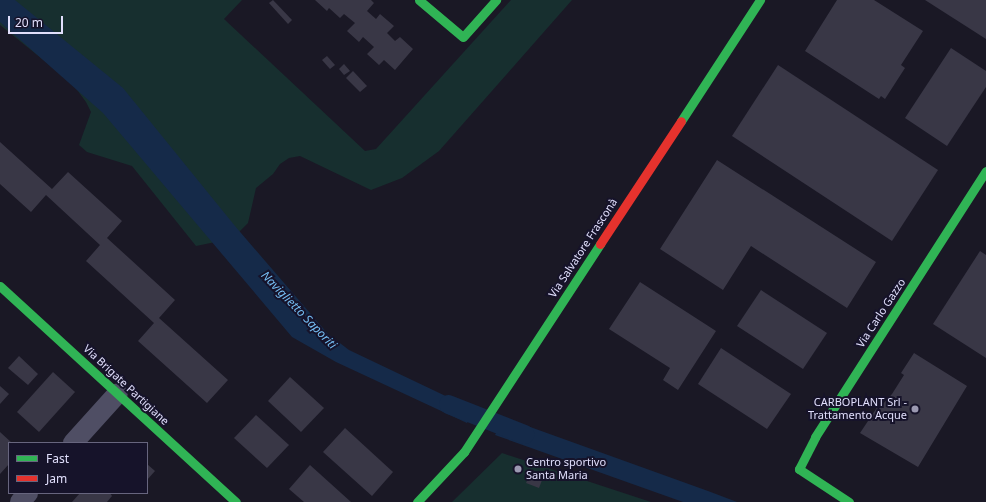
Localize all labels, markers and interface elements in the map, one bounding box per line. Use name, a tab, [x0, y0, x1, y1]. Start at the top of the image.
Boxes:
scale bar	[10, 8, 65, 34]
text: 20 m	[15, 14, 43, 31]
street label: Via Salvatore Frasconà	[546, 196, 620, 300]
water label: Naviglietto Saporiti	[258, 268, 340, 352]
street label: Via Carlo Gazzo	[854, 276, 908, 350]
street label: Via Brigate Partigiane	[81, 342, 171, 428]
place label: CARBOPLANT Srl - Trattamento Acque	[808, 396, 907, 422]
marker: CARBOPLANT Srl - Trattamento Acque	[910, 404, 920, 414]
legend	[8, 442, 148, 494]
text: Fast	[46, 450, 69, 467]
place label: Centro sportivo Santa Maria	[526, 456, 606, 482]
marker: Centro sportivo Santa Maria	[513, 464, 523, 474]
text: Jam	[46, 470, 67, 487]

